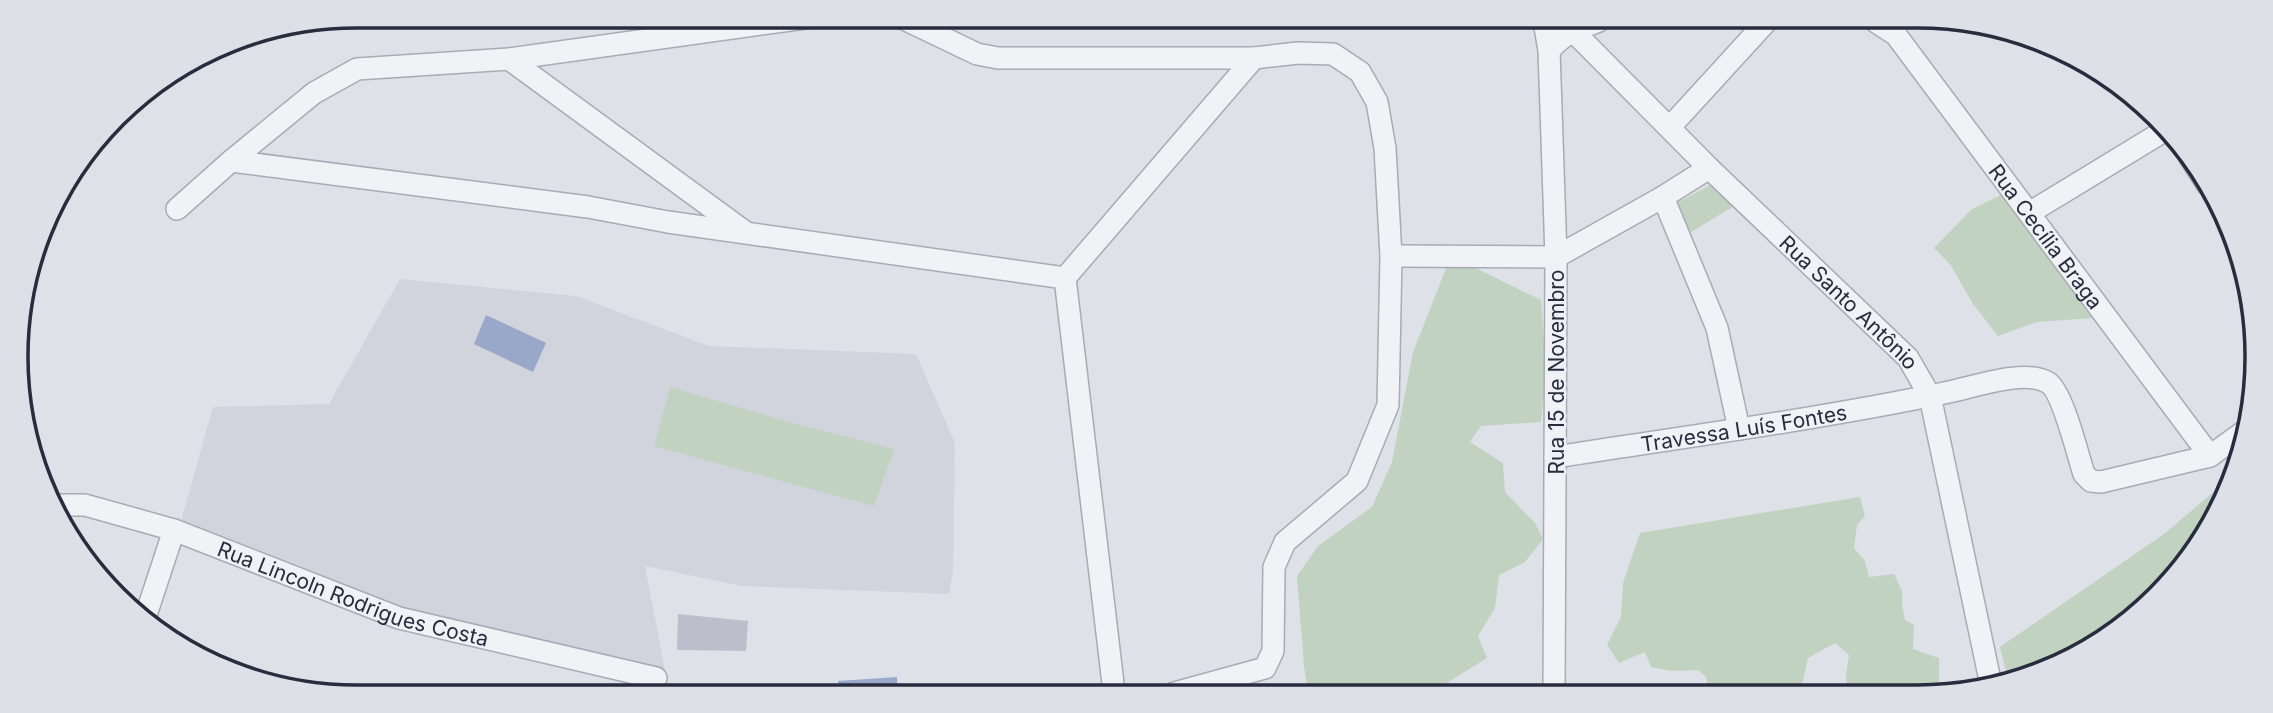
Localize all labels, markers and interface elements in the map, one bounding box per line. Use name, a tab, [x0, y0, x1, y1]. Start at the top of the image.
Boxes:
street label: Rua Cecília Braga	[1984, 159, 2108, 314]
street label: Rua Santo Antônio	[1775, 230, 1924, 373]
street label: Rua 15 de Novembro	[1544, 270, 1569, 474]
street label: Travessa Luís Fontes	[1639, 399, 1849, 456]
street label: Rua Lincoln Rodrigues Costa	[214, 536, 491, 651]

